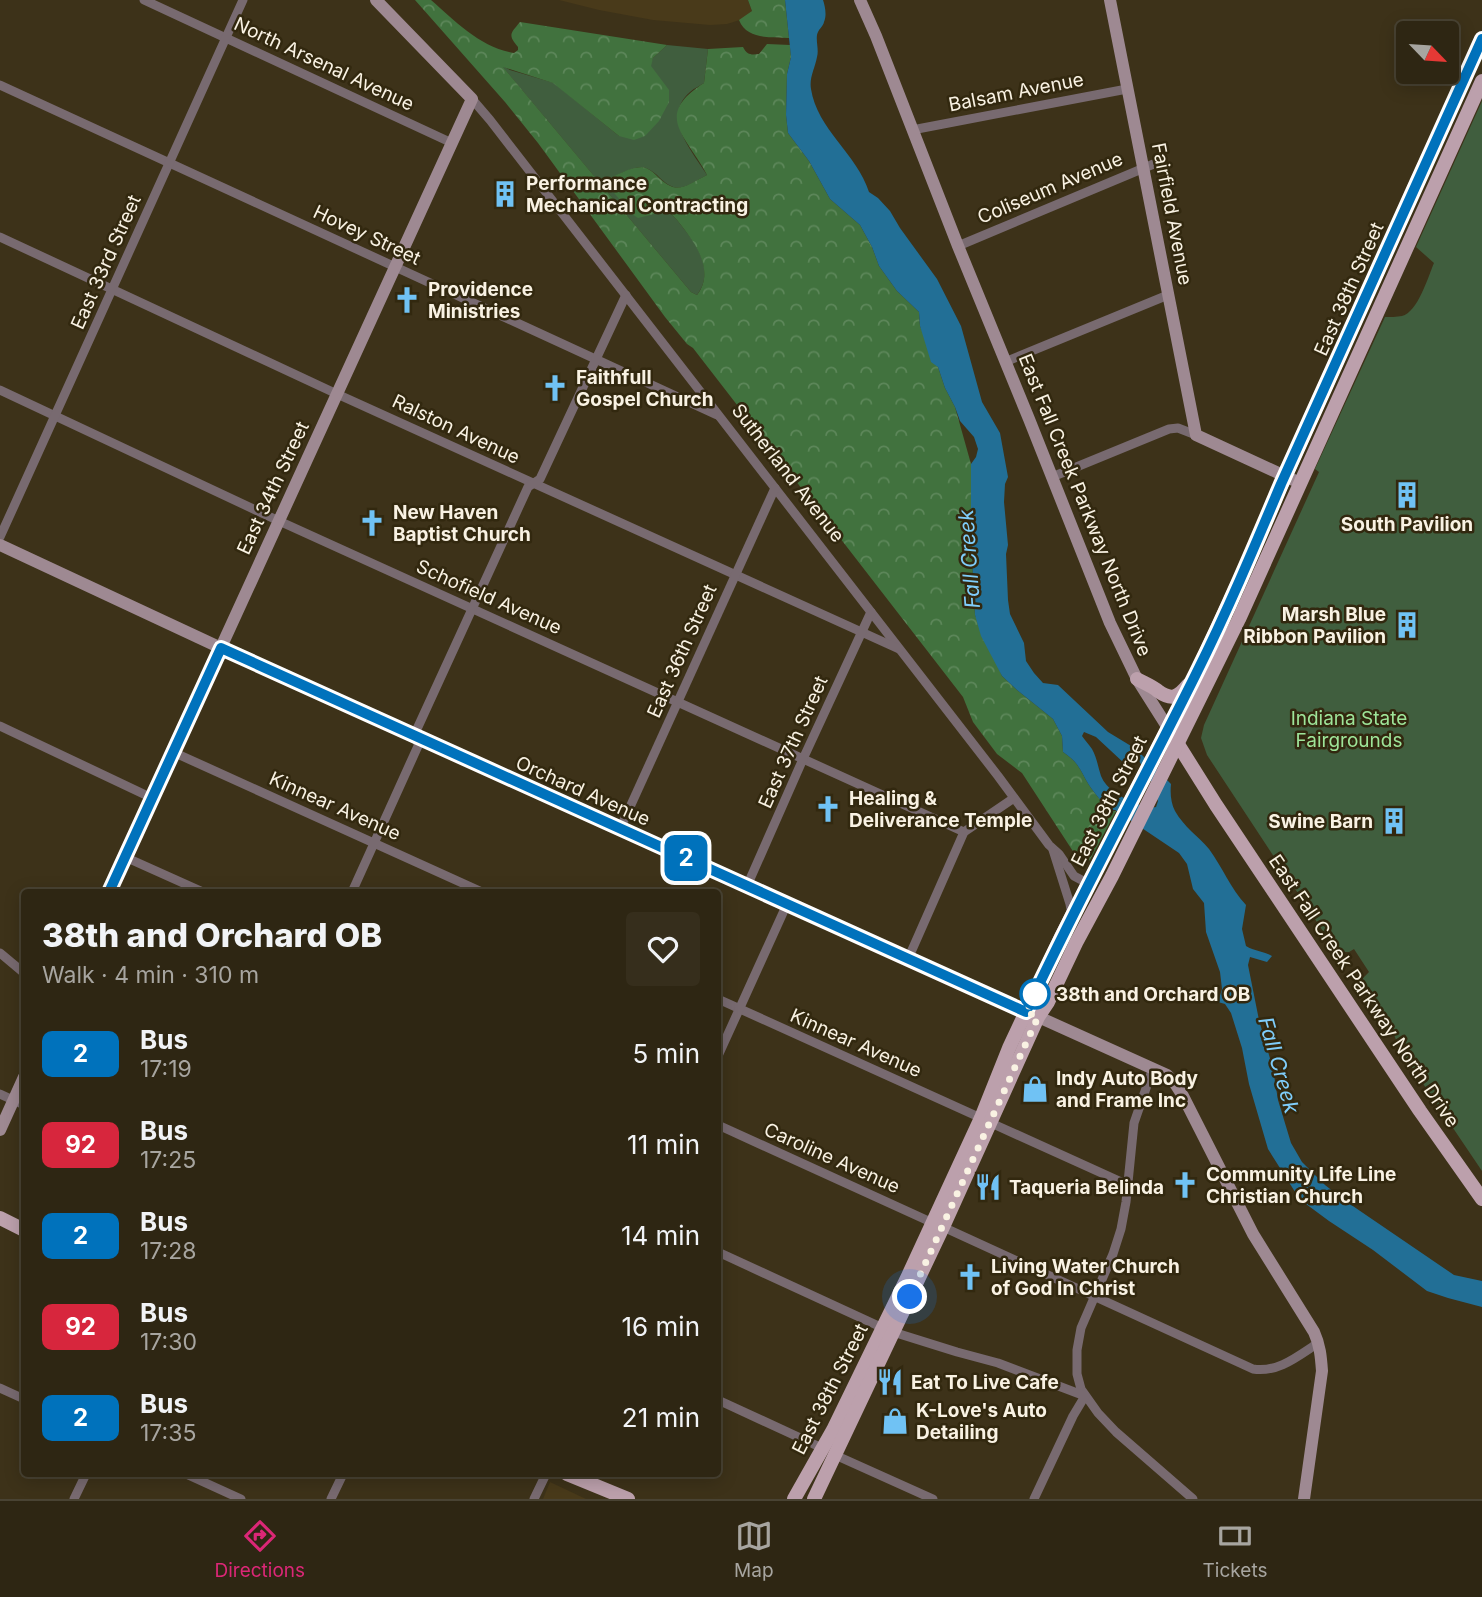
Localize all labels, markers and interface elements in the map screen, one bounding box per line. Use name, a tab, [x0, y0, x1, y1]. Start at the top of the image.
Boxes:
street label: North Arsenal Avenue	[230, 12, 418, 116]
north arrow	[1396, 21, 1460, 84]
map controls	[1396, 21, 1459, 84]
street label: Balsam Avenue	[946, 68, 1086, 116]
street label: Fairfield Avenue	[1147, 141, 1197, 287]
street label: Coliseum Avenue	[974, 147, 1126, 229]
place label: Performance Mechanical Contracting	[526, 172, 748, 217]
building icon: Performance Mechanical Contracting	[490, 179, 520, 209]
street label: East 33rd Street	[66, 191, 146, 333]
street label: Hovey Street	[310, 200, 424, 270]
street label: East 38th Street	[1309, 219, 1389, 359]
place label: Providence Ministries	[428, 278, 533, 323]
church icon: Providence Ministries	[392, 285, 422, 315]
street label: East Fall Creek Parkway North Drive	[1014, 350, 1156, 660]
place label: Faithfull Gospel Church	[576, 366, 714, 411]
church icon: Faithfull Gospel Church	[540, 373, 570, 403]
street label: Ralston Avenue	[389, 389, 523, 469]
street label: Sutherland Avenue	[727, 399, 849, 547]
street label: East 34th Street	[232, 418, 314, 558]
building icon: South Pavilion	[1392, 480, 1422, 510]
place label: New Haven Baptist Church	[393, 501, 531, 546]
church icon: New Haven Baptist Church	[357, 508, 387, 538]
water label: Fall Creek	[953, 508, 985, 609]
place label: South Pavilion	[1341, 513, 1473, 536]
street label: Schofield Avenue	[413, 555, 565, 639]
street label: East 36th Street	[642, 581, 722, 721]
place label: Marsh Blue Ribbon Pavilion	[1243, 603, 1386, 648]
building icon: Marsh Blue Ribbon Pavilion	[1392, 610, 1422, 640]
street label: East 37th Street	[753, 672, 833, 812]
park label: Indiana State Fairgrounds	[1291, 707, 1407, 752]
street label: East 38th Street	[1066, 732, 1152, 870]
street label: Orchard Avenue	[512, 751, 654, 831]
street label: Kinnear Avenue	[266, 767, 404, 845]
place label: Healing & Deliverance Temple	[849, 787, 1032, 832]
church icon: Healing & Deliverance Temple	[813, 794, 843, 824]
building icon: Swine Barn	[1379, 806, 1409, 836]
place label: Swine Barn	[1268, 810, 1373, 833]
line badge: 2	[663, 835, 709, 881]
text: 2	[678, 843, 694, 872]
street label: East Fall Creek Parkway North Drive	[1264, 850, 1464, 1132]
button: heart	[626, 912, 700, 986]
text: 38th and Orchard OB	[42, 915, 382, 955]
text: Walk · 4 min · 310 m	[42, 961, 259, 989]
marker: 38th and Orchard OB	[1020, 979, 1050, 1009]
place label: 38th and Orchard OB	[1056, 983, 1250, 1006]
street label: Kinnear Avenue	[787, 1004, 925, 1082]
water label: Fall Creek	[1253, 1014, 1305, 1116]
text: Bus	[140, 1024, 188, 1055]
text: 5 min	[632, 1038, 700, 1069]
text: 2	[73, 1039, 88, 1068]
text: 17:19	[140, 1055, 192, 1083]
place label: Indy Auto Body and Frame Inc	[1056, 1067, 1199, 1112]
shop icon: Indy Auto Body and Frame Inc	[1020, 1074, 1050, 1104]
text: Bus	[140, 1115, 188, 1146]
street label: Caroline Avenue	[760, 1118, 904, 1198]
text: 11 min	[627, 1129, 700, 1160]
text: 92	[65, 1130, 96, 1159]
text: 17:25	[140, 1146, 196, 1174]
place label: Community Life Line Christian Church	[1206, 1163, 1396, 1208]
church icon: Community Life Line Christian Church	[1170, 1170, 1200, 1200]
restaurant icon: Taqueria Belinda	[973, 1172, 1003, 1202]
place label: Taqueria Belinda	[1009, 1176, 1164, 1199]
text: Bus	[140, 1206, 188, 1237]
text: 14 min	[621, 1220, 700, 1251]
text: 2	[73, 1221, 88, 1250]
text: 17:28	[140, 1237, 196, 1265]
place label: Living Water Church of God In Christ	[991, 1255, 1180, 1300]
church icon: Living Water Church of God In Christ	[955, 1262, 985, 1292]
your location	[892, 1279, 927, 1314]
text: Bus	[140, 1297, 188, 1328]
text: 16 min	[622, 1311, 700, 1342]
text: 92	[65, 1312, 96, 1341]
street label: East 38th Street	[787, 1320, 873, 1458]
text: 17:30	[140, 1328, 197, 1356]
restaurant icon: Eat To Live Cafe	[875, 1367, 905, 1397]
place label: Eat To Live Cafe	[911, 1371, 1059, 1394]
text: Bus	[140, 1388, 188, 1419]
place label: K-Love's Auto Detailing	[916, 1399, 1047, 1444]
text: 21 min	[622, 1402, 700, 1433]
text: 2	[73, 1403, 88, 1432]
shop icon: K-Love's Auto Detailing	[880, 1406, 910, 1436]
text: 17:35	[140, 1419, 196, 1447]
tab: Directions	[215, 1517, 305, 1582]
tab: Map	[734, 1517, 774, 1582]
tab: Tickets	[1203, 1517, 1267, 1582]

